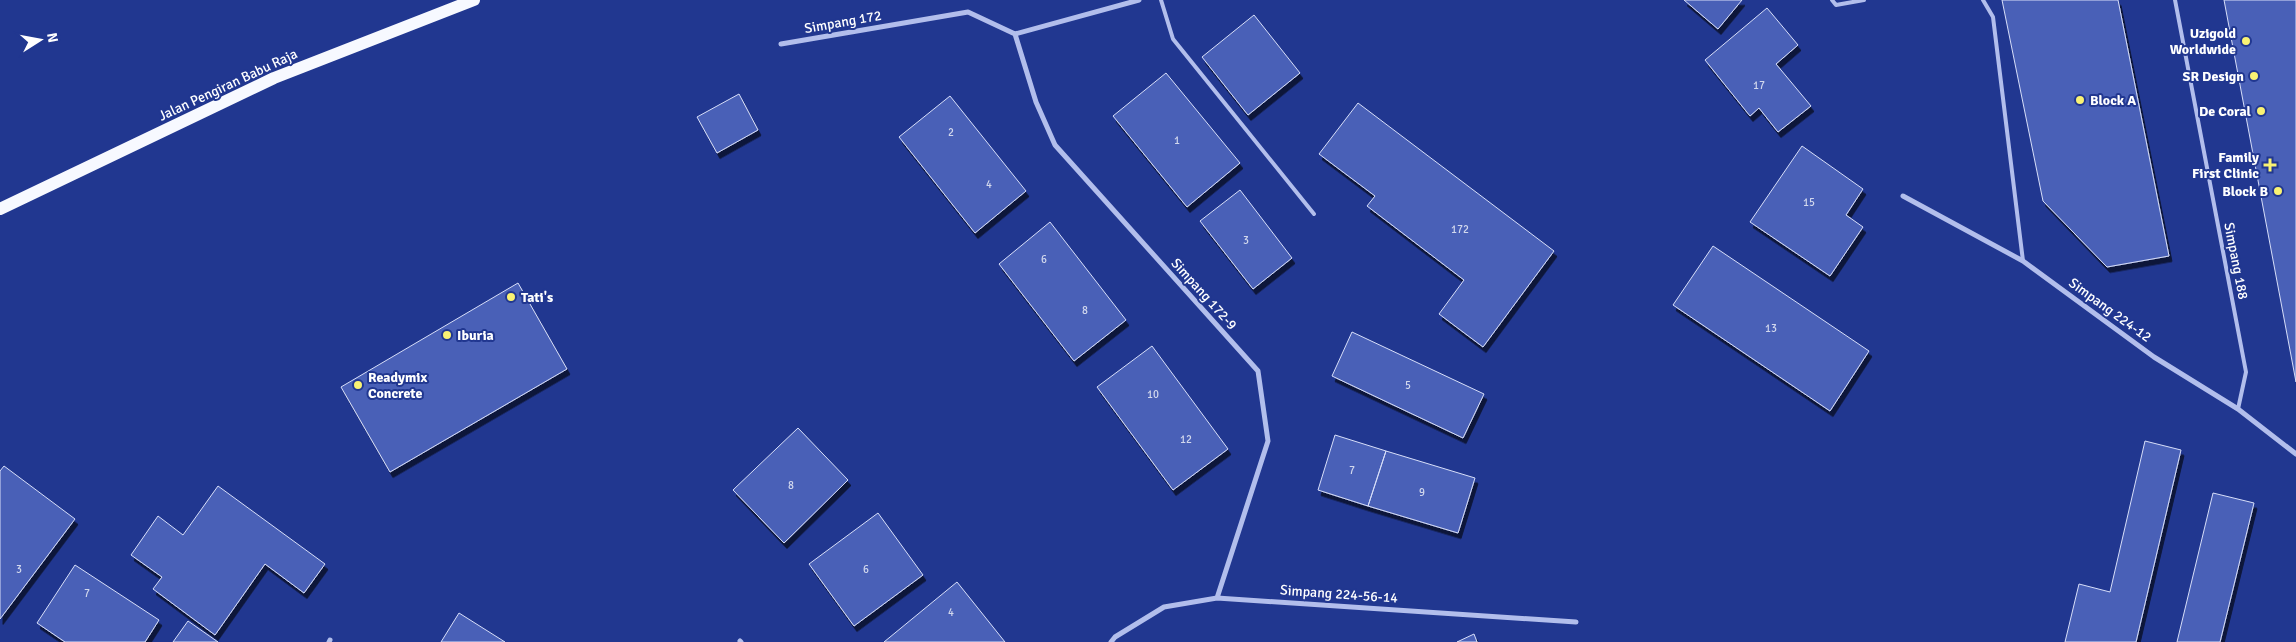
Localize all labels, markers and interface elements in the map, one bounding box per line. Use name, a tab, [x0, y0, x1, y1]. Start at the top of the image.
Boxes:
street label: Simpang 172	[803, 7, 883, 37]
north arrow	[15, 15, 65, 65]
place label: Uzigold Worldwide	[2170, 25, 2236, 58]
text: N	[43, 31, 62, 44]
marker: Uzigold Worldwide	[2240, 35, 2252, 47]
street label: Jalan Pengiran Babu Raja	[156, 45, 300, 125]
place label: SR Design	[2183, 68, 2244, 85]
marker: SR Design	[2248, 70, 2260, 82]
house number: 17	[1753, 79, 1765, 92]
place label: Block A	[2090, 92, 2136, 109]
marker: Block A	[2074, 94, 2086, 106]
place label: De Coral	[2199, 103, 2252, 120]
marker: De Coral	[2255, 105, 2267, 117]
house number: 2	[948, 126, 954, 139]
house number: 1	[1174, 134, 1180, 147]
place label: Family First Clinic	[2192, 149, 2259, 182]
marker: Family First Clinic	[2263, 158, 2277, 172]
house number: 4	[986, 178, 992, 191]
place label: Block B	[2222, 183, 2268, 200]
marker: Block B	[2272, 185, 2284, 197]
house number: 15	[1803, 196, 1815, 209]
street label: Simpang 188	[2220, 221, 2252, 301]
house number: 172	[1451, 223, 1469, 236]
house number: 3	[1243, 234, 1249, 247]
house number: 6	[1041, 253, 1047, 266]
street label: Simpang 172-9	[1167, 255, 1241, 333]
street label: Simpang 224-12	[2065, 274, 2155, 346]
place label: Tati's	[521, 289, 553, 306]
marker: Tati's	[505, 291, 517, 303]
house number: 8	[1082, 304, 1088, 317]
house number: 13	[1765, 322, 1777, 335]
place label: Iburia	[457, 327, 494, 344]
marker: Iburia	[441, 329, 453, 341]
place label: Readymix Concrete	[368, 369, 427, 402]
marker: Readymix Concrete	[352, 379, 364, 391]
house number: 5	[1405, 379, 1411, 392]
house number: 10	[1147, 388, 1159, 401]
house number: 12	[1180, 433, 1192, 446]
house number: 7	[1349, 464, 1355, 477]
house number: 8	[788, 479, 794, 492]
house number: 9	[1419, 486, 1425, 499]
house number: 3	[16, 563, 22, 576]
house number: 6	[863, 563, 869, 576]
street label: Simpang 224-56-14	[1280, 581, 1399, 607]
house number: 7	[84, 587, 90, 600]
house number: 4	[948, 606, 954, 619]

